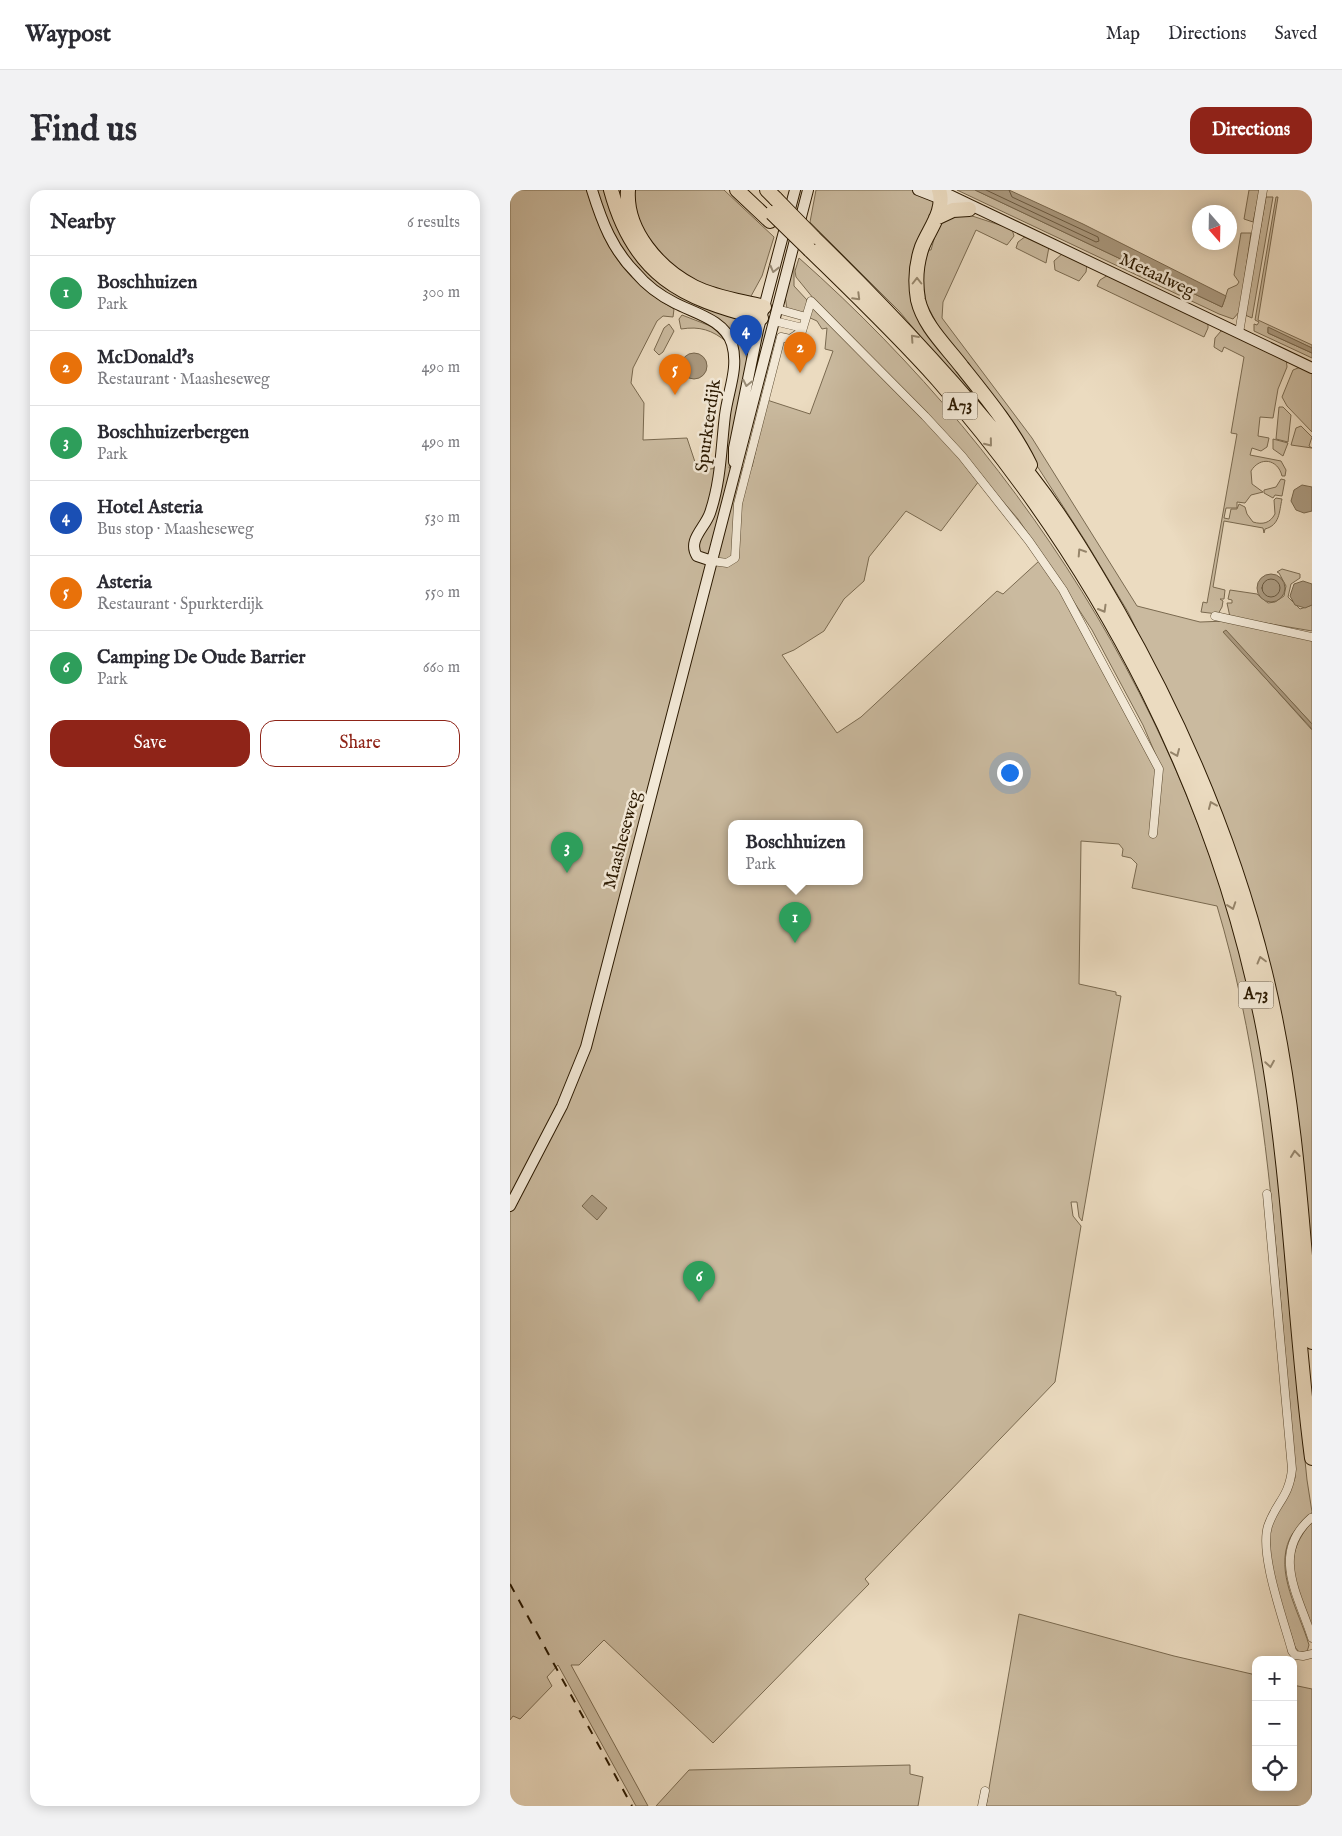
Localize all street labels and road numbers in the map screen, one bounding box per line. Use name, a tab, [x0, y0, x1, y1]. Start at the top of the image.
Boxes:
street label: Metaalweg	[1115, 248, 1199, 304]
street label: Spurkterdijk	[691, 378, 727, 474]
road number: A73	[942, 392, 978, 420]
street label: Maasheseweg	[599, 788, 647, 892]
road number: A73	[1238, 982, 1274, 1008]

